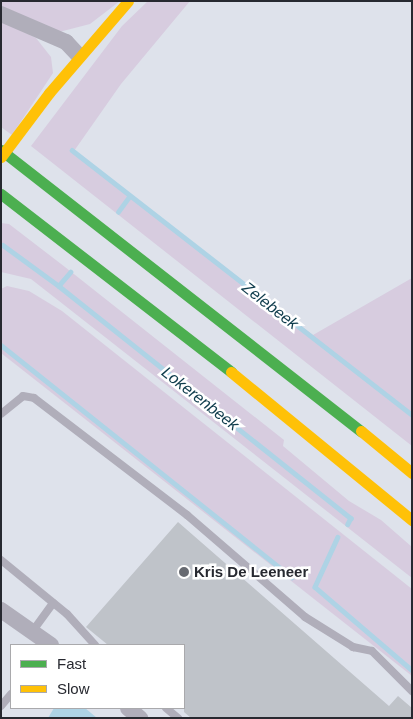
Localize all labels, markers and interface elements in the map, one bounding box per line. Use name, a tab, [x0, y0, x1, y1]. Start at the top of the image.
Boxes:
water label: Zelebeek	[238, 278, 302, 334]
water label: Lokerenbeek	[158, 363, 242, 435]
place label: Kris De Leeneer	[194, 563, 308, 581]
marker: Kris De Leeneer	[178, 566, 190, 578]
legend	[10, 644, 185, 709]
text: Fast	[57, 655, 86, 672]
text: Slow	[57, 680, 90, 697]

